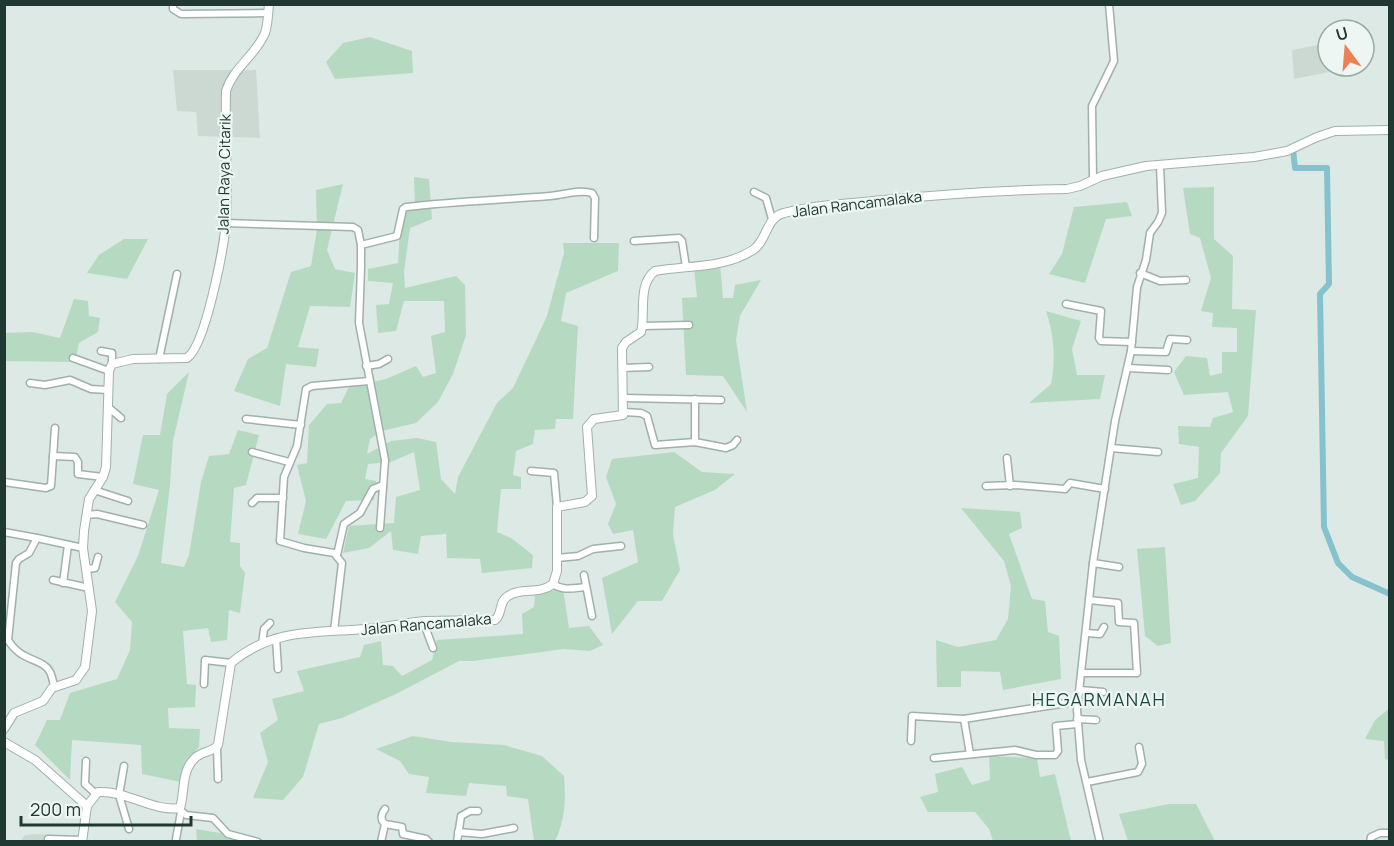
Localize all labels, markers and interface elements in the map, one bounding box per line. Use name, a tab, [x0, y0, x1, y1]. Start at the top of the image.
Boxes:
north arrow	[1316, 18, 1376, 78]
text: U	[1333, 21, 1350, 46]
street label: Jalan Raya Citarik	[212, 113, 236, 234]
street label: Jalan Rancamalaka	[791, 186, 923, 222]
street label: Jalan Rancamalaka	[360, 608, 492, 640]
district label: HEGARMANAH	[1032, 687, 1166, 711]
scale bar	[21, 789, 190, 827]
text: 200 m	[30, 797, 81, 821]

